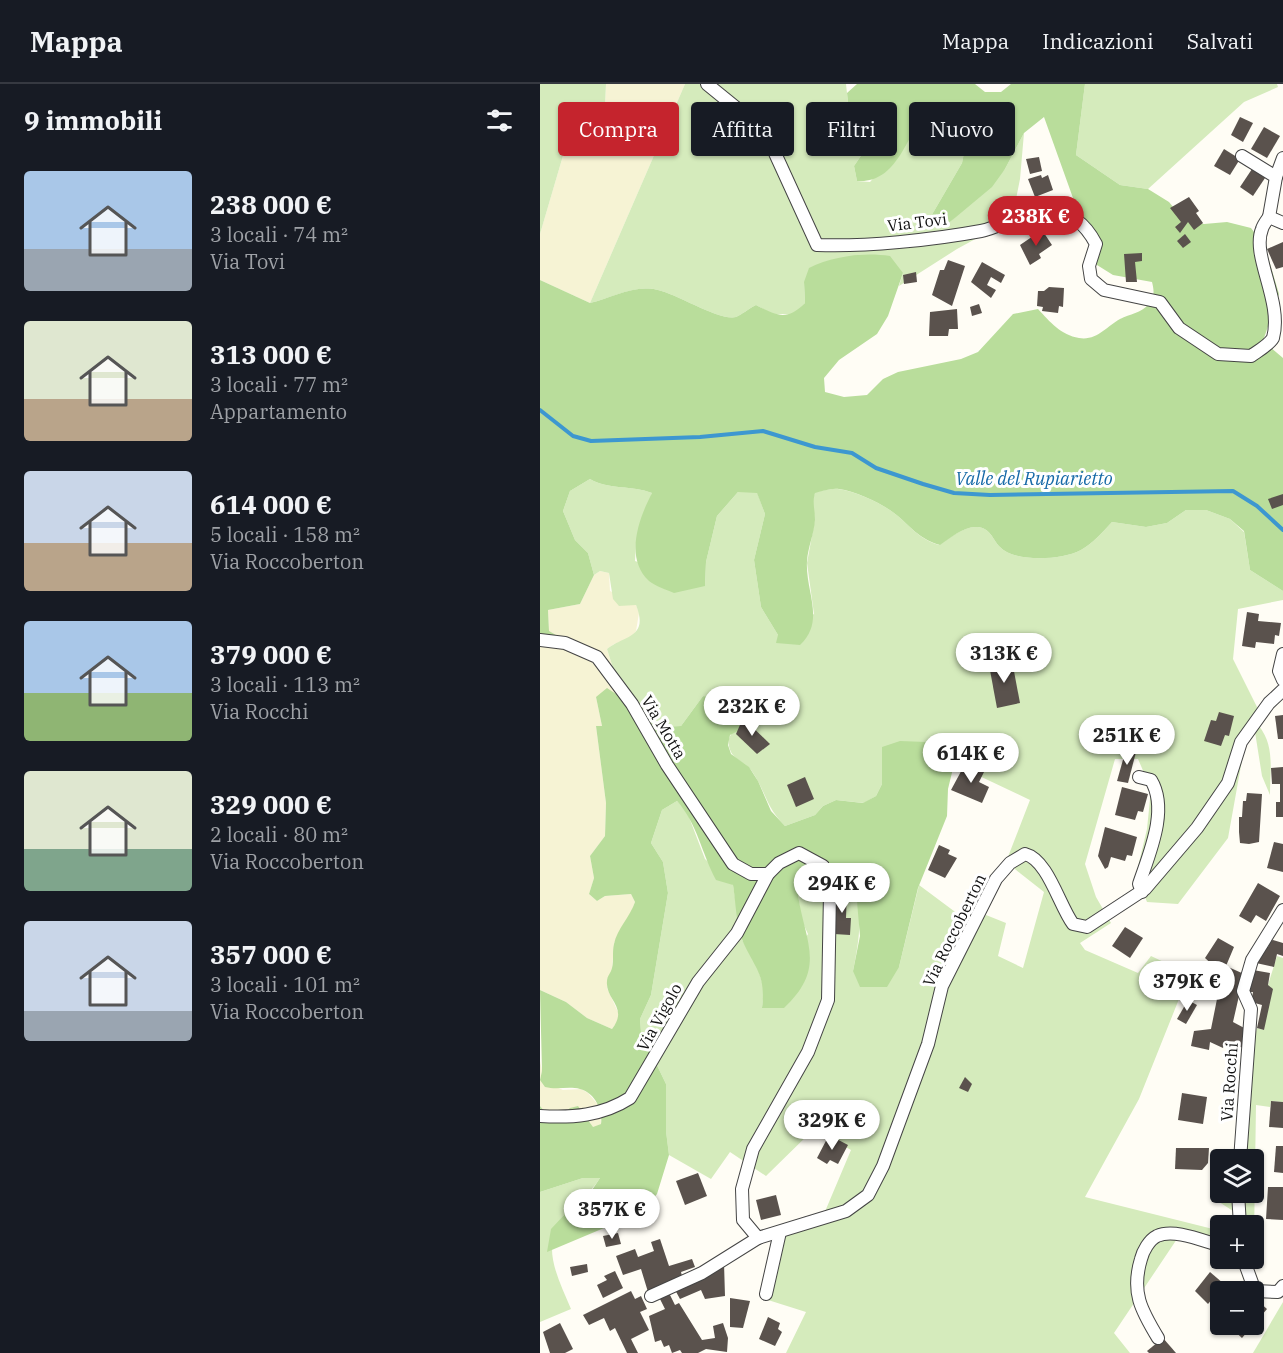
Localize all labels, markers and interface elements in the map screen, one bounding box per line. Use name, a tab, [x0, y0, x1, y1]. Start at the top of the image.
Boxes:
text: Mappa	[30, 23, 123, 60]
text: Mappa	[942, 27, 1009, 55]
text: Indicazioni	[1042, 27, 1154, 55]
text: Salvati	[1187, 27, 1253, 55]
chip: Compra	[558, 102, 679, 156]
chip: Affitta	[691, 102, 794, 156]
chip: Filtri	[806, 102, 897, 156]
chip: Nuovo	[909, 102, 1015, 156]
text: 9 immobili	[24, 103, 162, 137]
icon: filters	[483, 104, 516, 137]
text: 238 000 €	[210, 187, 332, 221]
icon: home	[72, 195, 144, 267]
pin: 238K €	[987, 196, 1085, 247]
text: 238K €	[1002, 202, 1070, 229]
street label: Via Tovi	[886, 208, 948, 236]
text: 3 locali · 74 m²	[210, 221, 348, 248]
text: Via Tovi	[210, 248, 285, 275]
text: 313 000 €	[210, 337, 332, 371]
icon: home	[72, 345, 144, 417]
text: 3 locali · 77 m²	[210, 371, 348, 398]
text: Appartamento	[210, 398, 347, 425]
water label: Valle del Rupiarietto	[955, 467, 1113, 490]
text: 614 000 €	[210, 487, 332, 521]
icon: home	[72, 495, 144, 567]
text: 5 locali · 158 m²	[210, 521, 360, 548]
text: Via Roccoberton	[210, 548, 364, 575]
pin: 313K €	[955, 633, 1053, 684]
text: 379 000 €	[210, 637, 332, 671]
text: 313K €	[970, 639, 1038, 666]
icon: home	[72, 645, 144, 717]
text: 3 locali · 113 m²	[210, 671, 360, 698]
pin: 232K €	[703, 686, 801, 737]
street label: Via Motta	[637, 692, 691, 763]
text: 232K €	[718, 692, 786, 719]
text: Via Rocchi	[210, 698, 309, 725]
pin: 251K €	[1078, 715, 1176, 766]
text: 251K €	[1093, 721, 1161, 748]
pin: 614K €	[922, 733, 1020, 784]
text: 614K €	[937, 739, 1005, 766]
text: 329 000 €	[210, 787, 332, 821]
icon: home	[72, 795, 144, 867]
text: 2 locali · 80 m²	[210, 821, 348, 848]
text: Via Roccoberton	[210, 848, 364, 875]
pin: 294K €	[793, 863, 891, 914]
text: 294K €	[808, 869, 876, 896]
street label: Via Roccoberton	[918, 870, 990, 990]
text: 357 000 €	[210, 937, 332, 971]
icon: home	[72, 945, 144, 1017]
pin: 379K €	[1138, 961, 1236, 1012]
text: 379K €	[1153, 967, 1221, 994]
text: 3 locali · 101 m²	[210, 971, 360, 998]
street label: Via Vigolo	[632, 980, 686, 1054]
text: Via Roccoberton	[210, 998, 364, 1025]
street label: Via Rocchi	[1216, 1042, 1242, 1122]
pin: 329K €	[783, 1100, 881, 1151]
text: 329K €	[798, 1106, 866, 1133]
map controls	[1210, 1149, 1264, 1335]
button: layers	[1210, 1149, 1264, 1203]
pin: 357K €	[563, 1189, 661, 1240]
text: 357K €	[578, 1195, 646, 1222]
button: +	[1210, 1215, 1264, 1269]
button: −	[1210, 1281, 1264, 1335]

